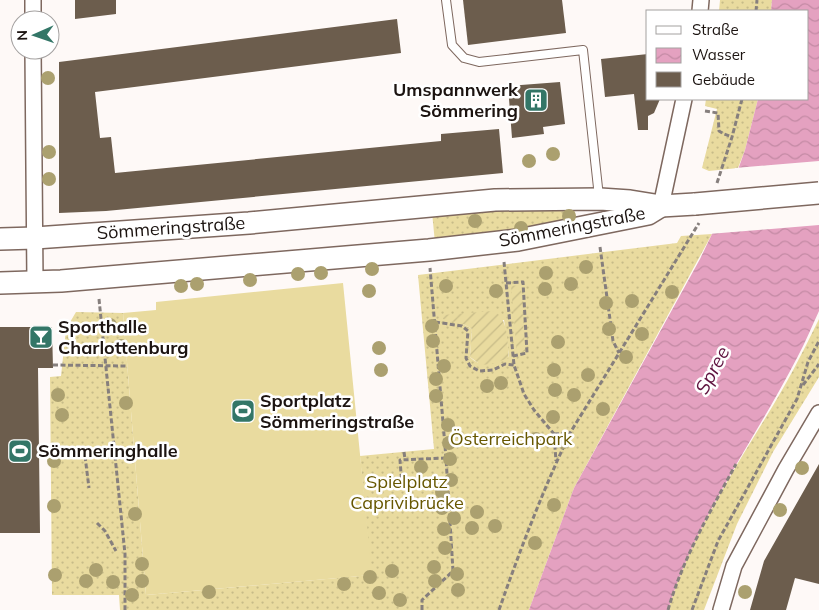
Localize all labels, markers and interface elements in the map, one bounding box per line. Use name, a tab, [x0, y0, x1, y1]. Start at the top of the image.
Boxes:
north arrow	[10, 10, 60, 60]
legend	[646, 10, 809, 100]
text: Straße	[692, 20, 739, 39]
text: N	[13, 30, 31, 41]
text: Wasser	[692, 45, 746, 64]
text: Gebäude	[692, 70, 755, 89]
place label: Umspannwerk Sömmering	[393, 78, 519, 122]
building icon: Umspannwerk Sömmering	[523, 87, 549, 113]
street label: Sömmeringstraße	[497, 201, 647, 252]
street label: Sömmeringstraße	[96, 211, 246, 244]
place label: Sporthalle Charlottenburg	[58, 315, 188, 359]
bar icon: Sporthalle Charlottenburg	[28, 324, 54, 350]
water label: Spree	[690, 342, 734, 398]
place label: Sportplatz Sömmeringstraße	[260, 389, 414, 433]
sports icon: Sportplatz Sömmeringstraße	[230, 398, 256, 424]
park label: Österreichpark	[450, 427, 573, 450]
sports icon: Sömmeringhalle	[7, 438, 33, 464]
place label: Sömmeringhalle	[38, 439, 178, 462]
park label: Spielplatz Caprivibrücke	[350, 470, 464, 514]

